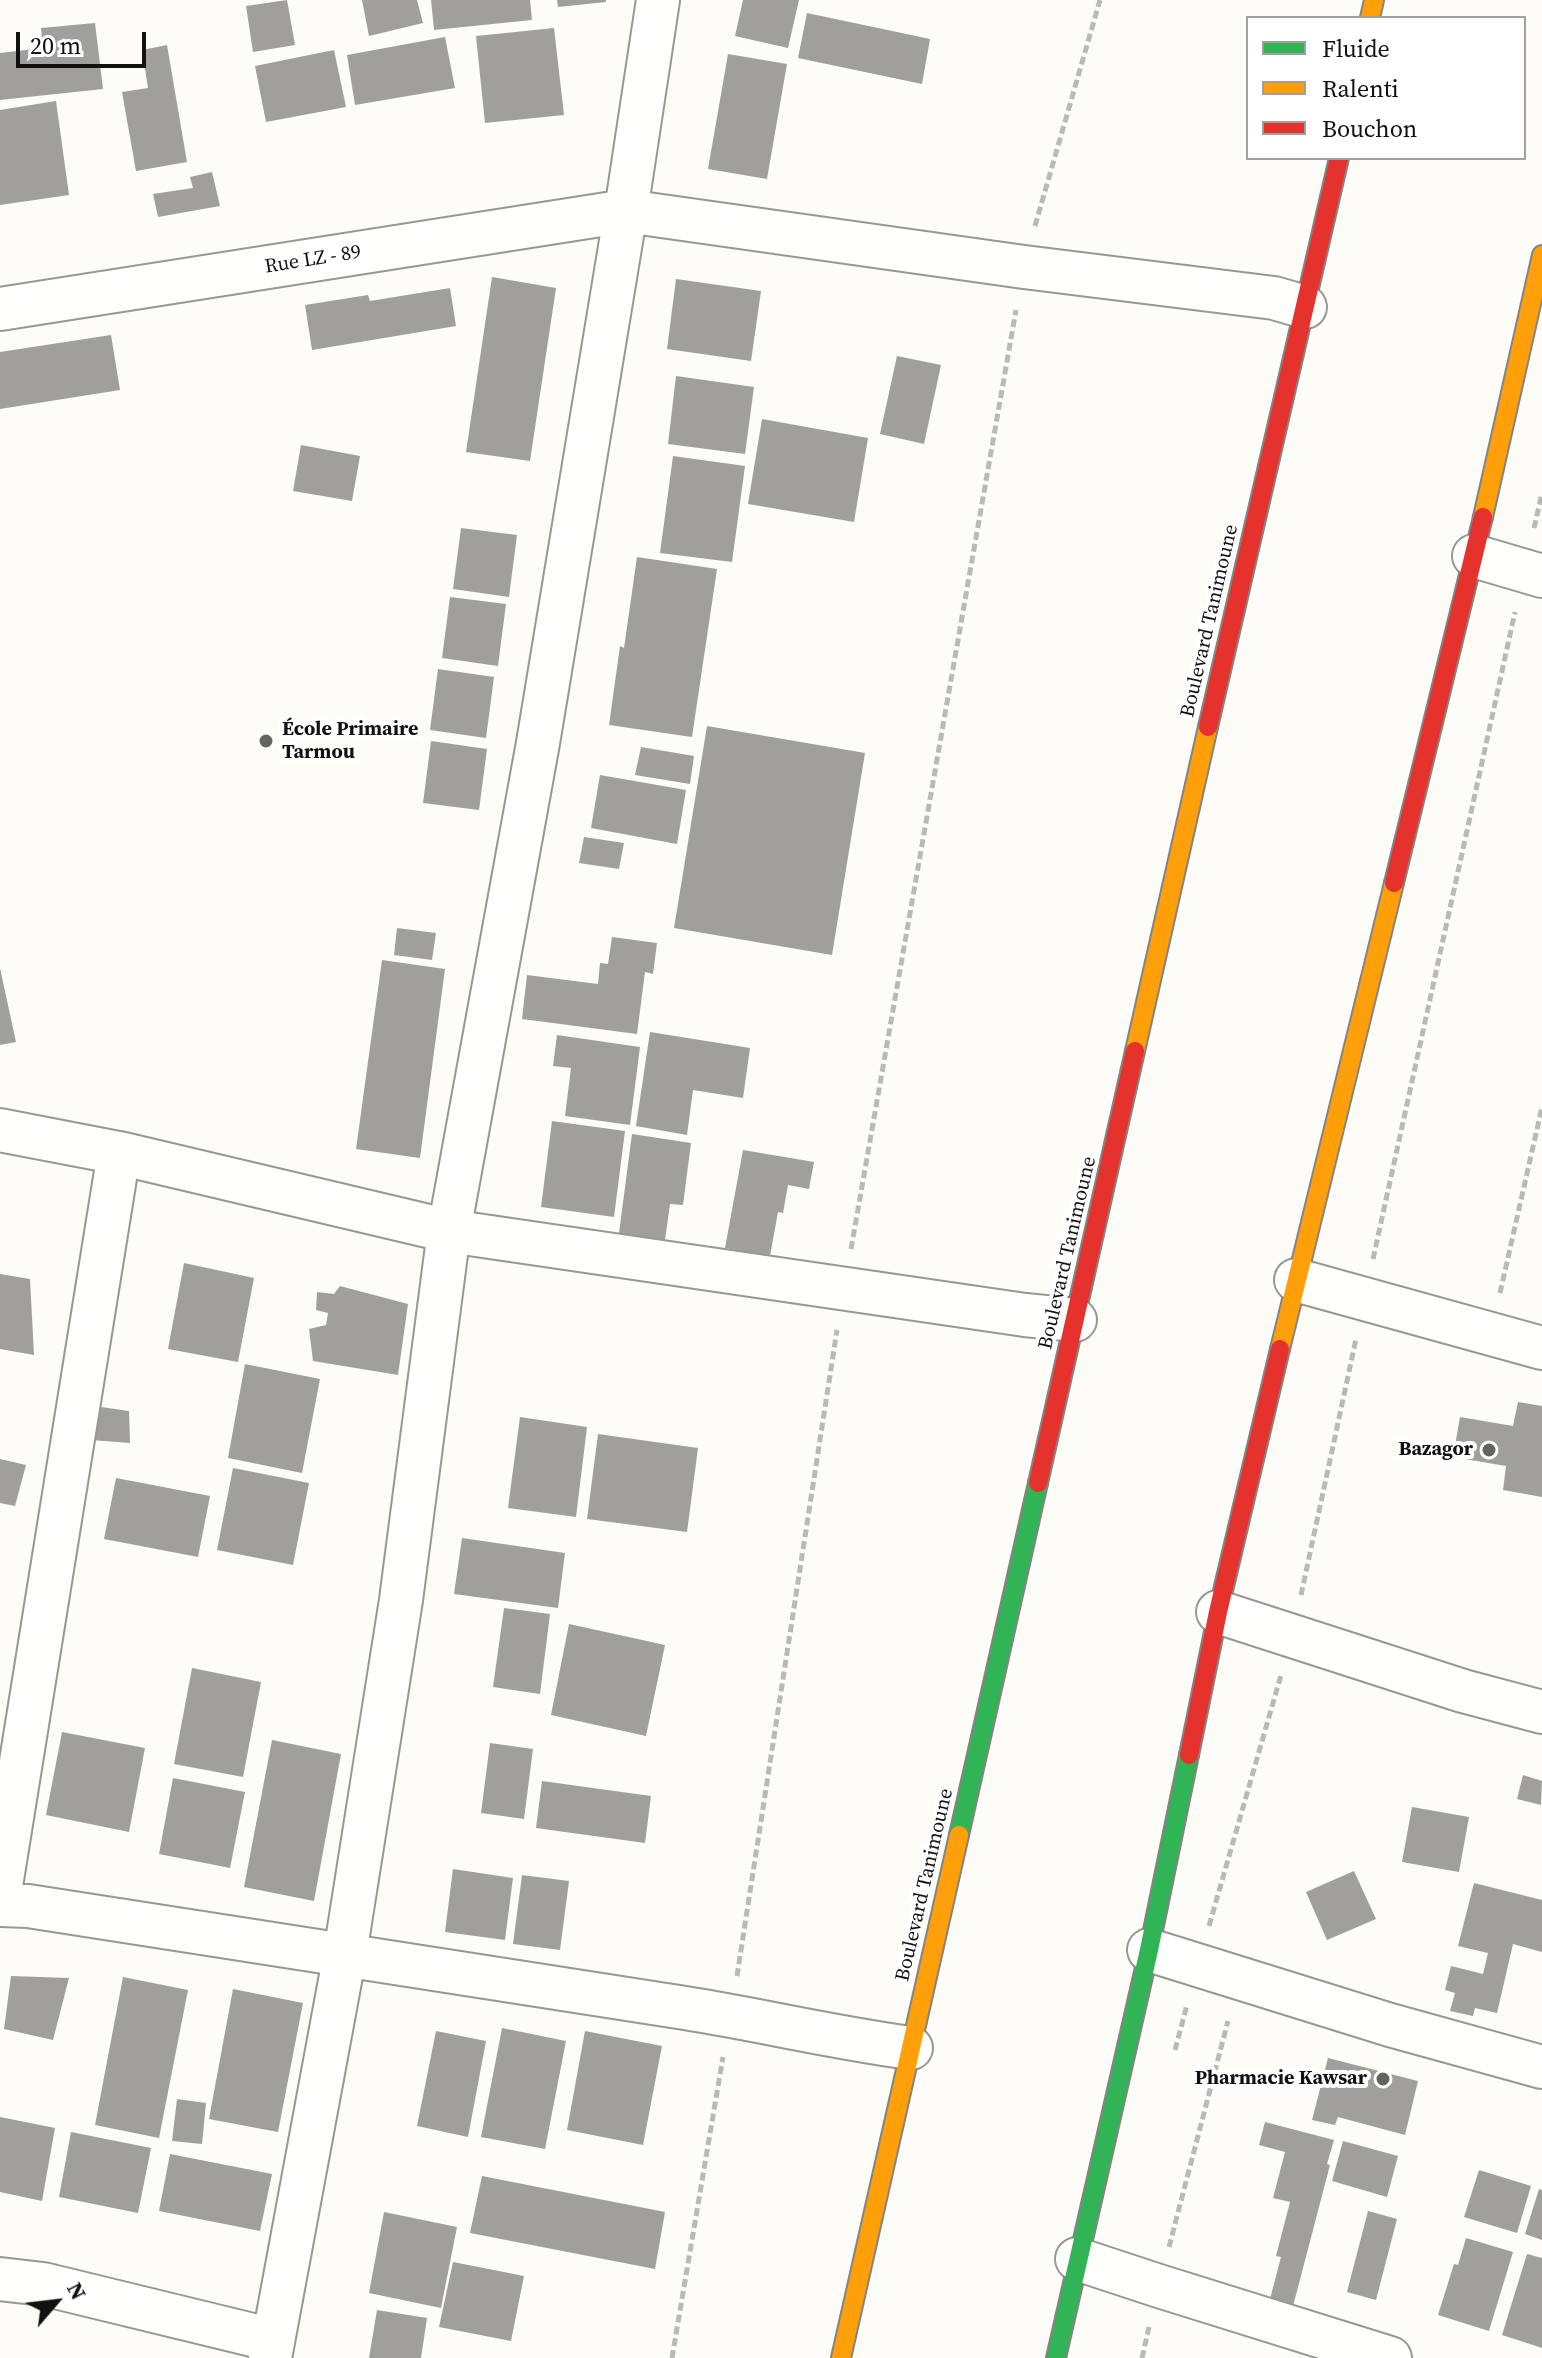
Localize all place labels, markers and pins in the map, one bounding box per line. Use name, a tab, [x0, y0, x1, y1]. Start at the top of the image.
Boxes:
place label: École Primaire Tarmou	[282, 718, 418, 765]
marker: École Primaire Tarmou	[257, 732, 275, 750]
place label: Bazagor	[1398, 1438, 1473, 1462]
marker: Bazagor	[1480, 1441, 1498, 1459]
place label: Pharmacie Kawsar	[1195, 2067, 1367, 2091]
marker: Pharmacie Kawsar	[1374, 2070, 1392, 2088]

